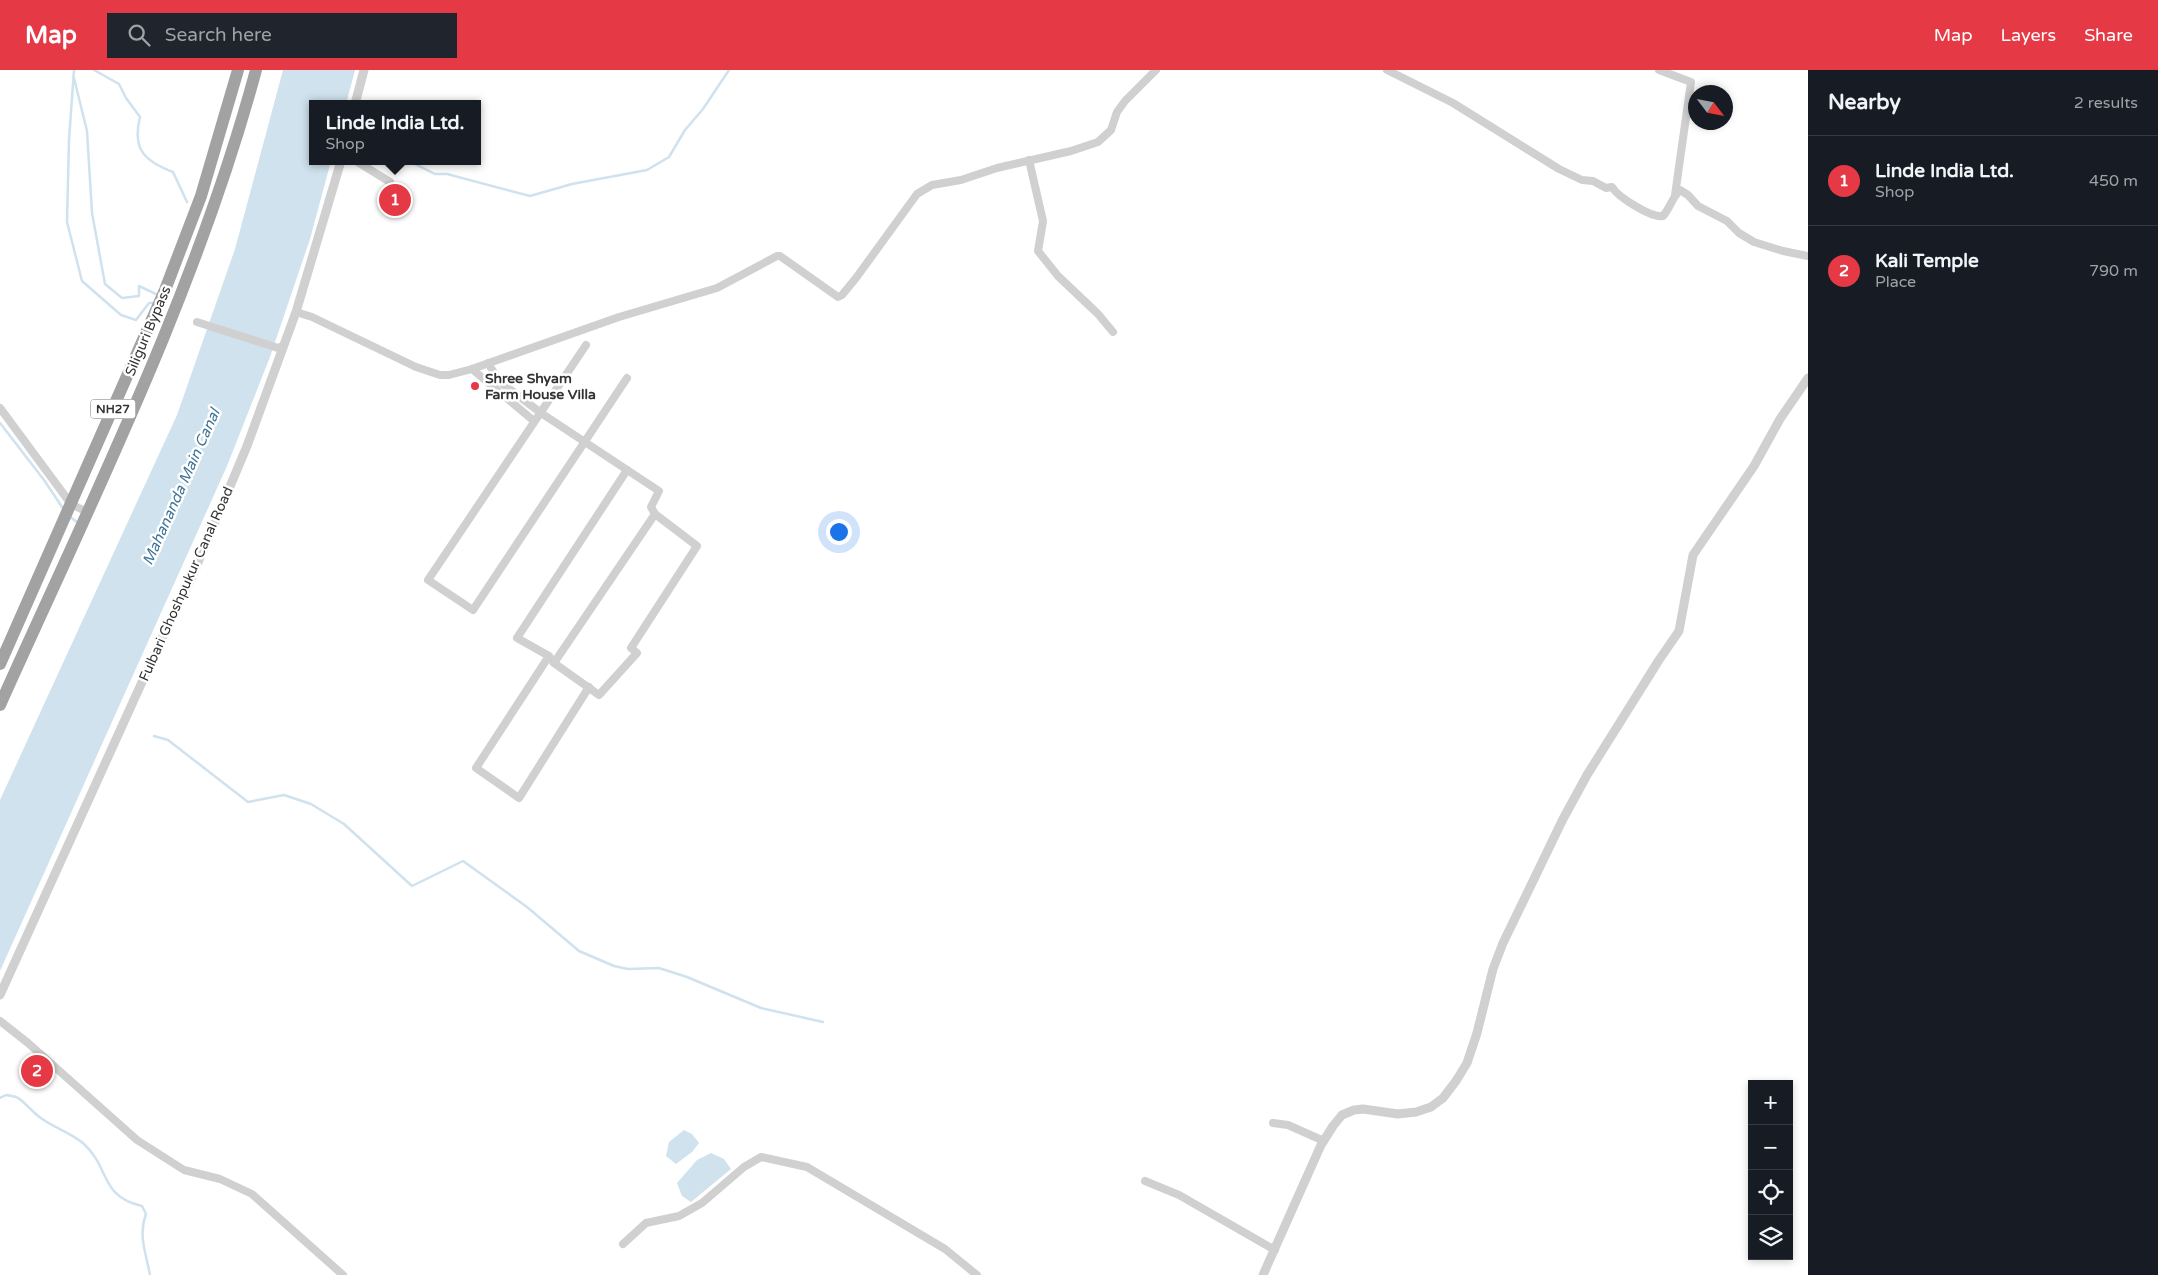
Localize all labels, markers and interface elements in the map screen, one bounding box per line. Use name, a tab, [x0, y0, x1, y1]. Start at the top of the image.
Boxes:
search box	[107, 13, 457, 58]
text: Map	[25, 21, 77, 50]
icon: search	[125, 21, 153, 49]
text: Search here	[165, 24, 272, 46]
text: Map	[1934, 24, 1973, 46]
text: Layers	[2001, 24, 2056, 46]
text: Share	[2084, 24, 2133, 46]
north arrow	[1688, 85, 1733, 130]
text: Nearby	[1828, 90, 1901, 115]
text: 2 results	[2074, 93, 2138, 113]
popup	[309, 100, 481, 165]
text: Linde India Ltd.	[325, 112, 465, 134]
text: Shop	[325, 134, 365, 154]
text: Linde India Ltd.	[1875, 160, 2014, 182]
text: 1	[1839, 171, 1849, 191]
text: 450 m	[2089, 171, 2138, 191]
pin: 1	[379, 181, 411, 219]
text: Shop	[1875, 182, 1914, 202]
text: Kali Temple	[1875, 250, 1979, 272]
text: 2	[1839, 261, 1849, 281]
text: 790 m	[2089, 261, 2138, 281]
text: Place	[1875, 272, 1916, 292]
street label: Siliguri Bypass	[121, 283, 175, 378]
place label: Shree Shyam Farm House Villa	[485, 370, 596, 403]
marker: Shree Shyam Farm House Villa	[469, 380, 481, 392]
road number: NH27	[90, 399, 136, 418]
water label: Mahananda Main Canal	[138, 404, 224, 568]
street label: Fulbari Ghoshpukur Canal Road	[135, 484, 237, 684]
your location	[826, 519, 852, 545]
pin: 2	[21, 1052, 53, 1090]
map controls	[1748, 1080, 1793, 1260]
button: +	[1748, 1080, 1793, 1125]
button: −	[1748, 1125, 1793, 1170]
button: locate	[1748, 1170, 1793, 1215]
button: layers	[1748, 1215, 1793, 1260]

